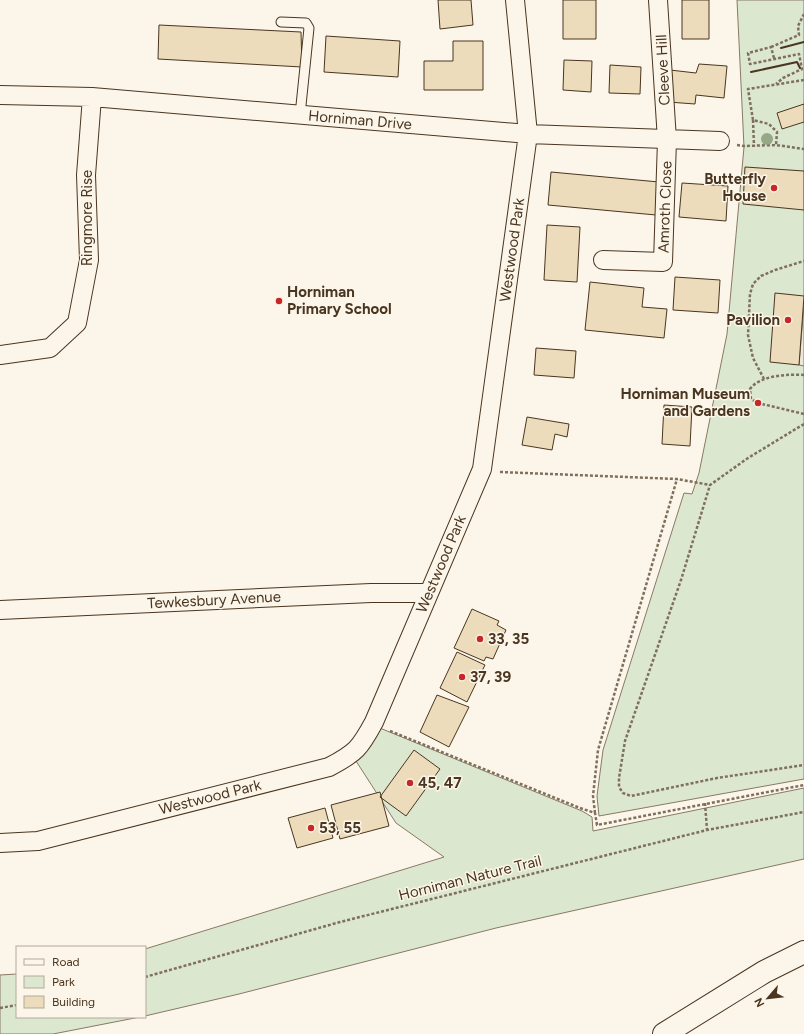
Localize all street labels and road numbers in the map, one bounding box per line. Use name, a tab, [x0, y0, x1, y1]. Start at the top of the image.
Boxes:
street label: Cleeve Hill	[652, 34, 674, 106]
street label: Horniman Drive	[307, 106, 413, 134]
street label: Amroth Close	[654, 160, 676, 254]
street label: Ringmore Rise	[78, 170, 96, 266]
street label: Westwood Park	[496, 196, 528, 303]
street label: Westwood Park	[412, 512, 470, 616]
street label: Tewkesbury Avenue	[147, 588, 281, 612]
street label: Westwood Park	[157, 775, 264, 818]
street label: Horniman Nature Trail	[397, 852, 543, 904]

